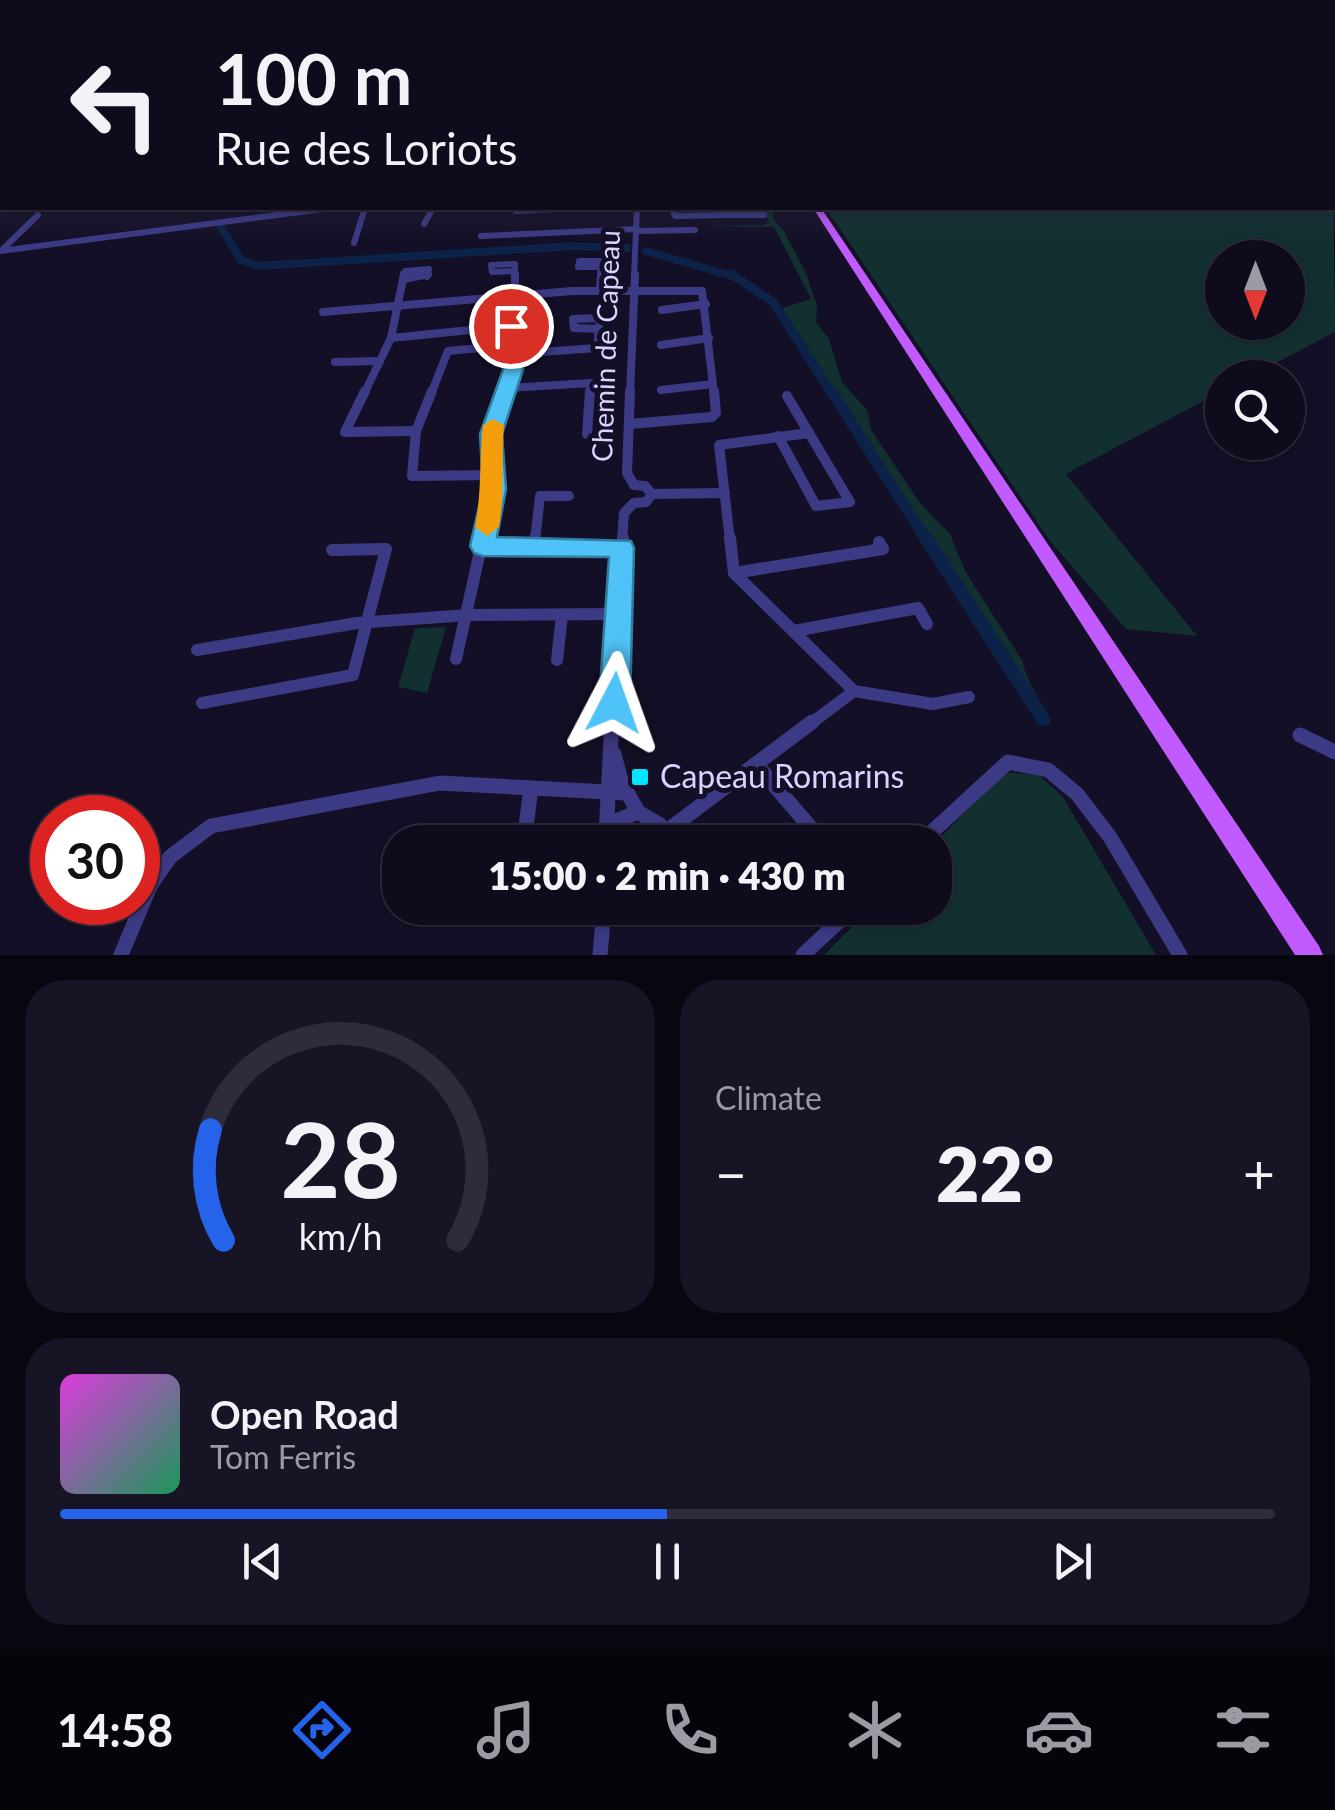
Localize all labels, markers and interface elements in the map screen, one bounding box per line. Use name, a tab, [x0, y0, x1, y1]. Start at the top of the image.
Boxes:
text: 100 m	[215, 36, 412, 120]
icon: left	[50, 40, 180, 170]
text: Rue des Loriots	[215, 121, 518, 175]
street label: Chemin de Capeau	[584, 229, 626, 462]
north arrow	[1205, 240, 1305, 340]
map controls	[1205, 240, 1305, 460]
pin	[469, 284, 554, 369]
icon: arrive	[484, 299, 539, 354]
button: search	[1205, 360, 1305, 460]
position arrow	[562, 651, 666, 755]
place label: Capeau Romarins	[660, 756, 904, 795]
marker: Capeau Romarins	[629, 766, 651, 788]
speed limit sign: 30	[30, 795, 160, 925]
text: 15:00 · 2 min · 430 m	[488, 852, 846, 898]
text: Climate	[715, 1078, 822, 1117]
text: 28	[280, 1095, 400, 1220]
text: 22°	[936, 1128, 1054, 1218]
text: −	[715, 1140, 747, 1206]
text: +	[1243, 1140, 1275, 1206]
text: km/h	[298, 1215, 382, 1258]
text: Open Road	[210, 1391, 399, 1437]
text: Tom Ferris	[210, 1437, 356, 1476]
icon: previous	[235, 1534, 290, 1589]
icon: pause	[640, 1534, 695, 1589]
icon: next	[1045, 1534, 1100, 1589]
icon: directions	[287, 1695, 357, 1765]
icon: music	[471, 1695, 541, 1765]
icon: phone	[655, 1695, 725, 1765]
icon: climate	[840, 1695, 910, 1765]
icon: car	[1024, 1695, 1094, 1765]
icon: filters	[1208, 1695, 1278, 1765]
text: 14:58	[57, 1703, 173, 1757]

